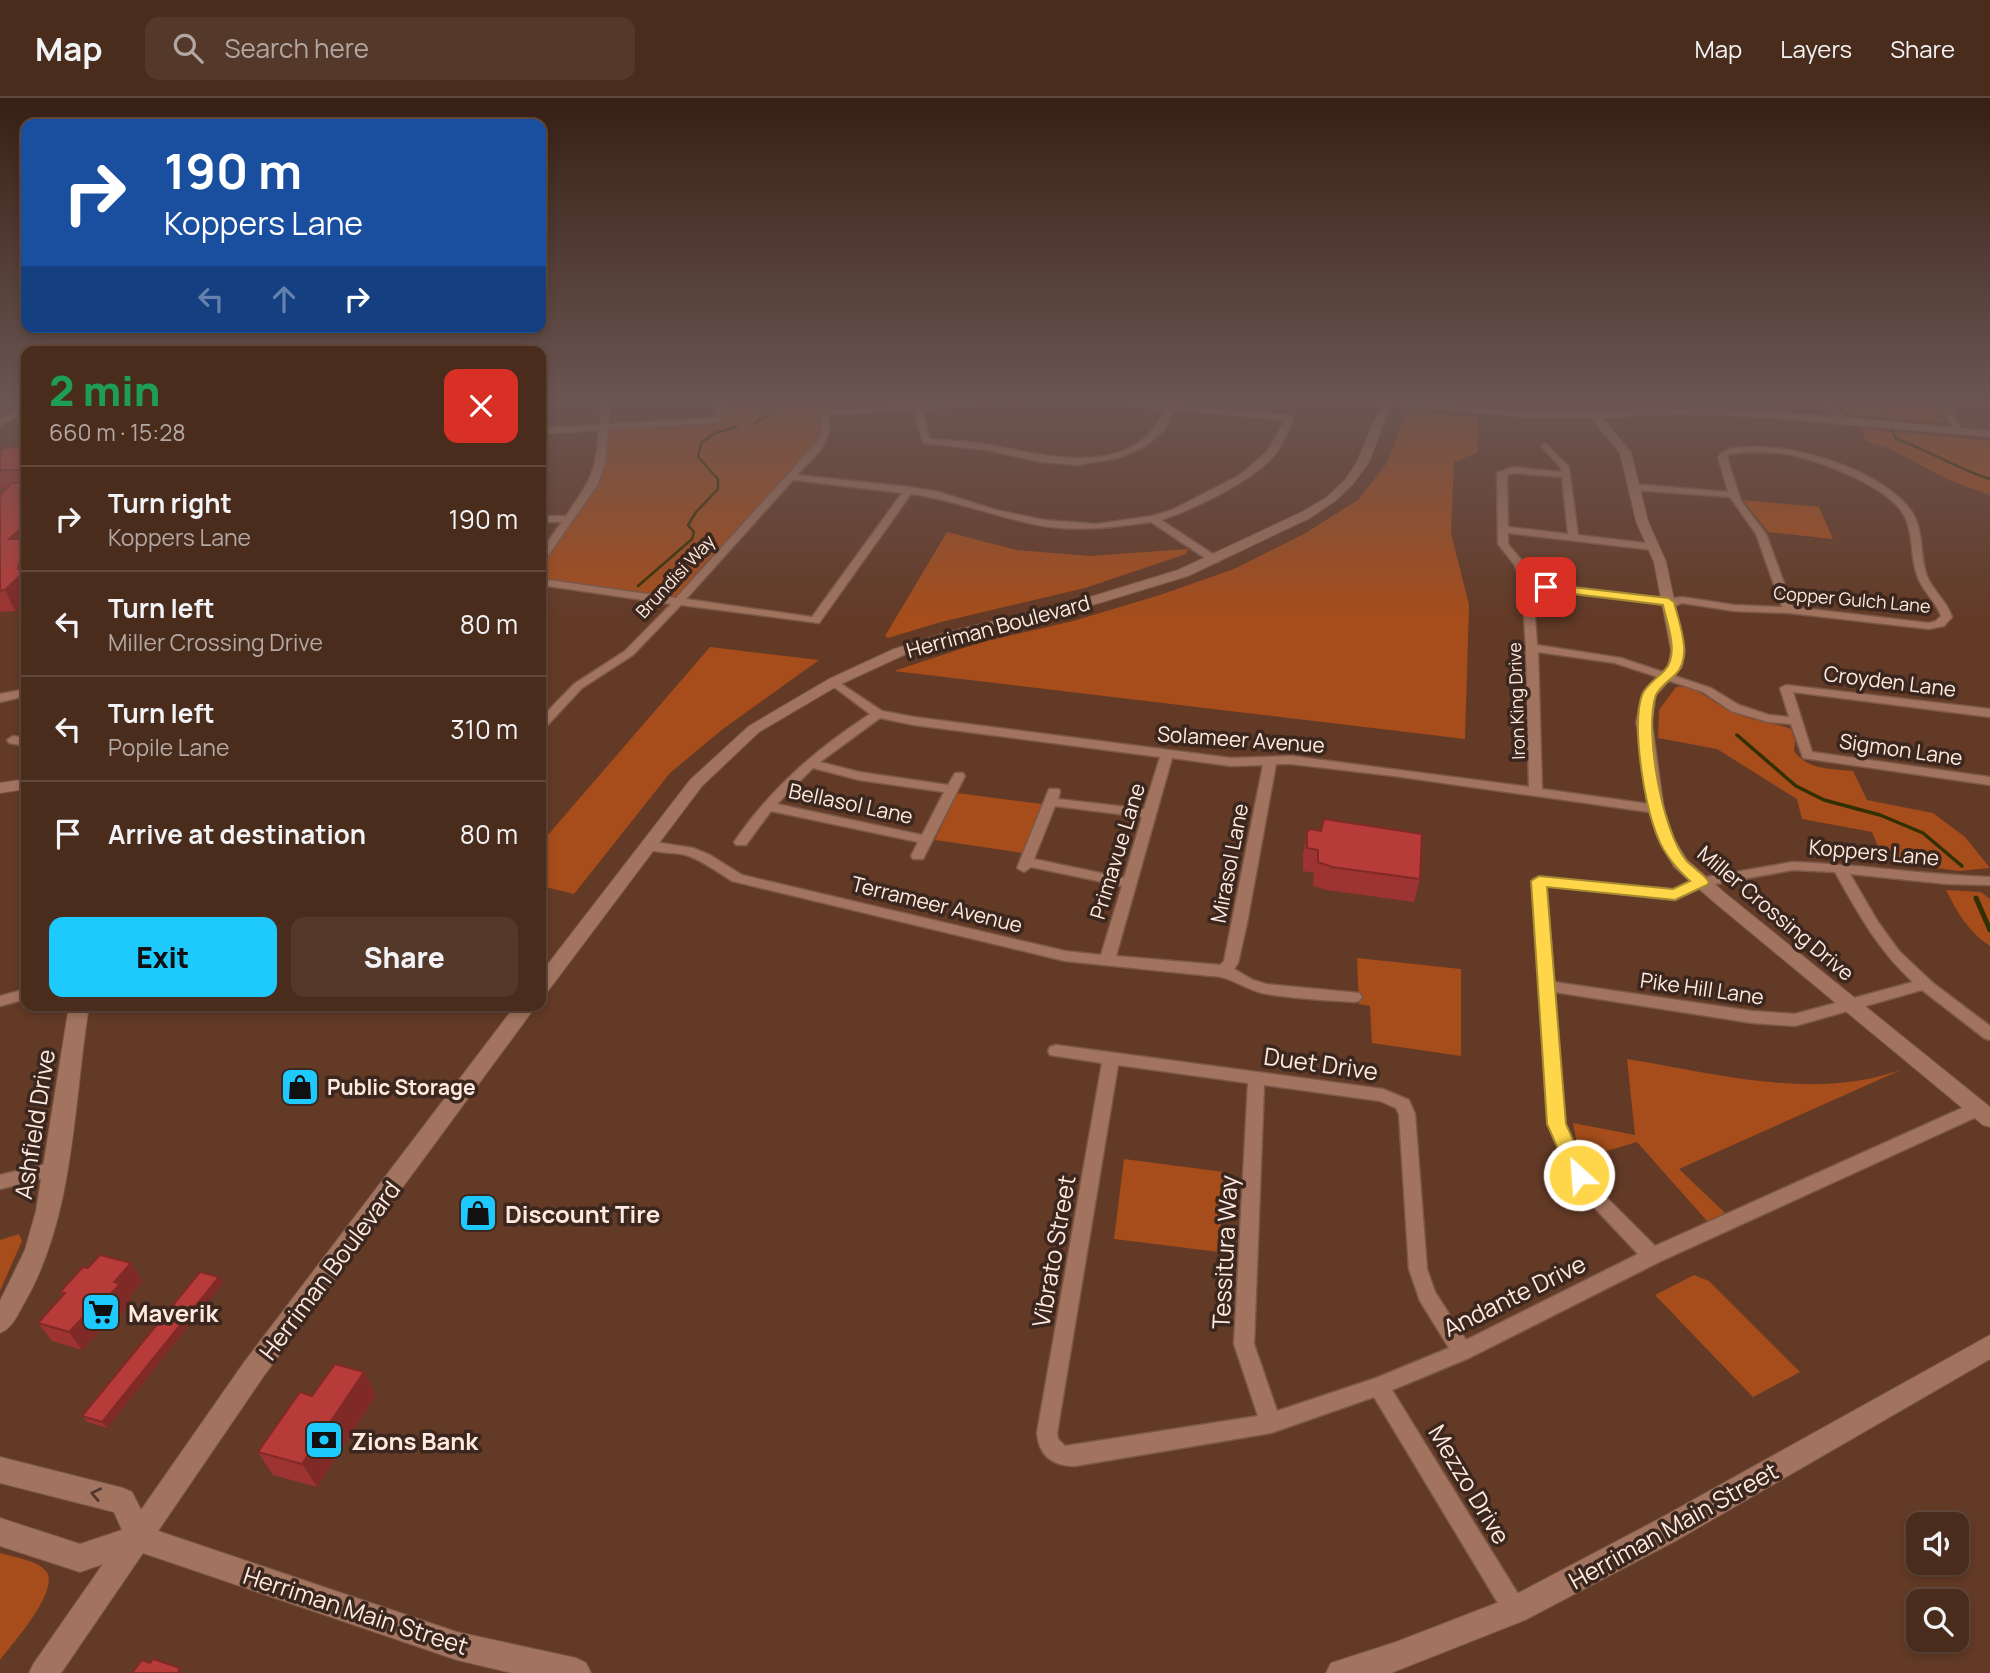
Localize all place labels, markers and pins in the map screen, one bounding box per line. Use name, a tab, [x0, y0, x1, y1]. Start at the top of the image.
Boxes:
pin	[1516, 557, 1576, 617]
shop icon: Public Storage	[279, 1066, 321, 1108]
place label: Public Storage	[327, 1073, 476, 1101]
shop icon: Discount Tire	[457, 1192, 499, 1234]
place label: Discount Tire	[505, 1197, 660, 1230]
supermarket icon: Maverik	[80, 1291, 122, 1333]
place label: Maverik	[128, 1296, 219, 1329]
bank icon: Zions Bank	[303, 1419, 345, 1461]
place label: Zions Bank	[351, 1424, 479, 1457]

